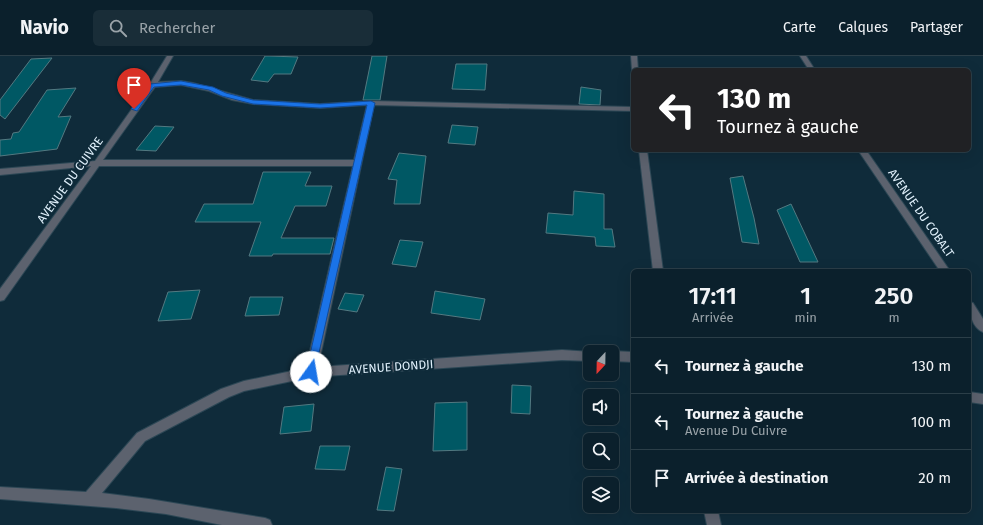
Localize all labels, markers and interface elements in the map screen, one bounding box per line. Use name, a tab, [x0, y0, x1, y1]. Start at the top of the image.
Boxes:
search box	[93, 10, 373, 46]
text: Navio	[20, 16, 69, 39]
icon: search	[107, 17, 129, 39]
text: Rechercher	[139, 19, 215, 37]
text: Carte	[783, 19, 816, 36]
text: Calques	[838, 19, 888, 36]
text: Partager	[910, 19, 963, 36]
pin	[117, 68, 151, 109]
icon: arrive	[123, 74, 145, 96]
text: 130 m	[717, 82, 791, 115]
icon: left	[651, 84, 703, 136]
text: Tournez à gauche	[717, 116, 859, 138]
street label: AVENUE DU CUIVRE	[34, 134, 106, 226]
street label: AVENUE DU COBALT	[885, 166, 957, 260]
text: 17:11	[689, 282, 737, 310]
text: 1	[800, 282, 811, 310]
text: 250	[875, 282, 913, 310]
text: Arrivée	[692, 310, 734, 325]
text: min	[795, 310, 817, 325]
text: m	[888, 310, 900, 325]
north arrow	[583, 345, 619, 381]
map controls	[583, 345, 619, 513]
position arrow	[290, 351, 332, 393]
icon: left	[651, 355, 673, 377]
street label: AVENUE DONDJI	[348, 357, 434, 377]
text: Tournez à gauche	[685, 357, 804, 375]
text: 130 m	[912, 357, 951, 375]
button: sound	[583, 389, 619, 425]
text: Tournez à gauche	[685, 405, 804, 423]
icon: left	[651, 411, 673, 433]
text: 100 m	[911, 413, 951, 431]
text: Avenue Du Cuivre	[685, 423, 787, 438]
button: search	[583, 433, 619, 469]
icon: arrive	[651, 467, 673, 489]
text: Arrivée à destination	[685, 469, 828, 487]
text: 20 m	[918, 469, 951, 487]
button: layers	[583, 477, 619, 513]

